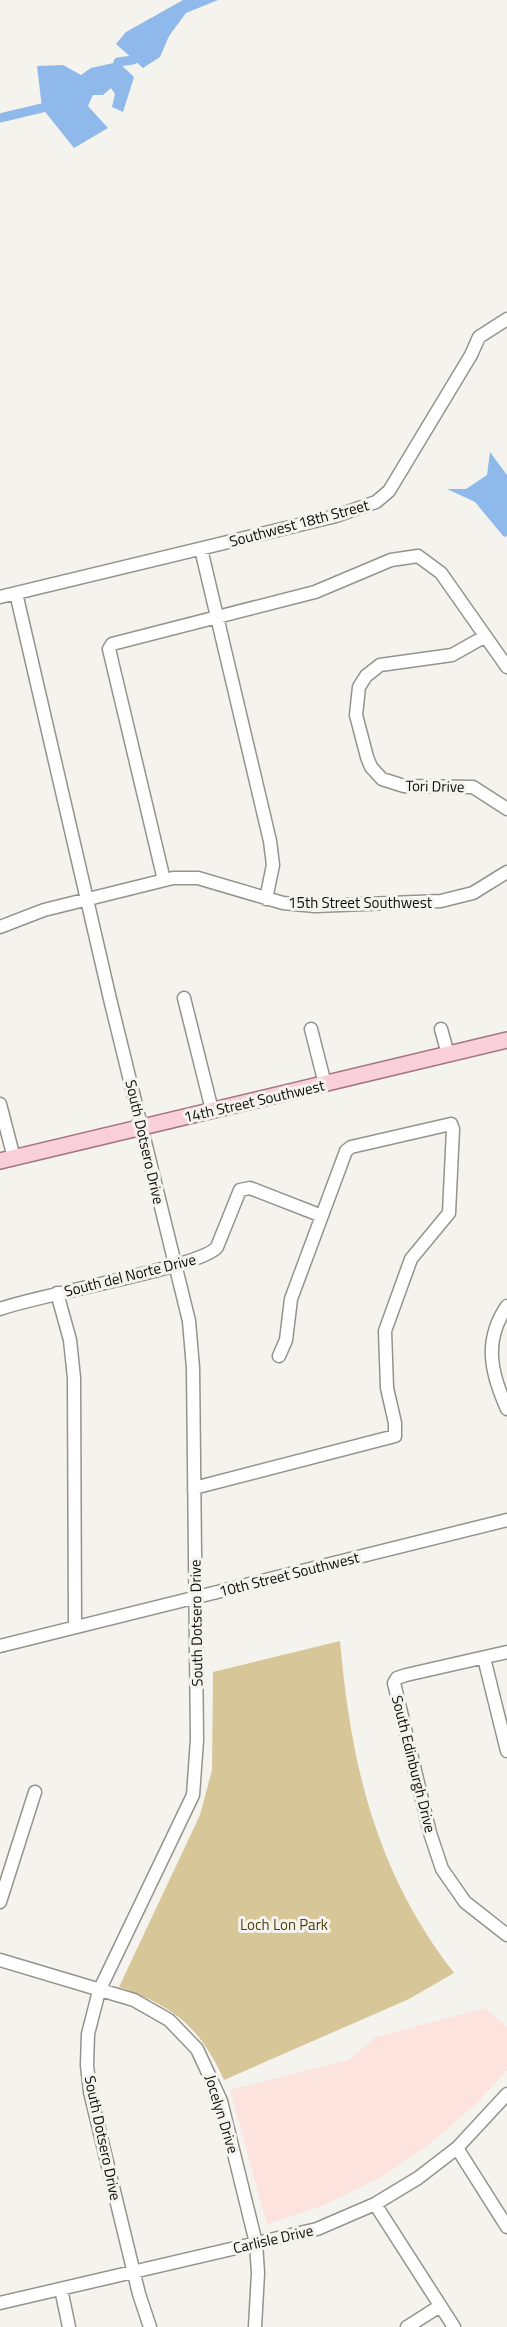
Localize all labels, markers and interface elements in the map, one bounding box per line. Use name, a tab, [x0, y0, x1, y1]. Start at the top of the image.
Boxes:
street label: Southwest 18th Street	[227, 493, 372, 553]
street label: Tori Drive	[405, 774, 465, 798]
street label: 15th Street Southwest	[288, 891, 433, 914]
street label: 14th Street Southwest	[181, 1073, 327, 1128]
street label: South Dotsero Drive	[120, 1078, 170, 1206]
street label: South del Norte Drive	[62, 1248, 198, 1302]
street label: 10th Street Southwest	[216, 1545, 362, 1603]
street label: South Dotsero Drive	[183, 1559, 209, 1687]
street label: South Edinburgh Drive	[386, 1693, 442, 1835]
park label: Loch Lon Park	[240, 1913, 328, 1936]
street label: Jocelyn Drive	[199, 2072, 245, 2156]
street label: South Dotsero Drive	[79, 2073, 127, 2203]
street label: Carlisle Drive	[231, 2219, 315, 2259]

